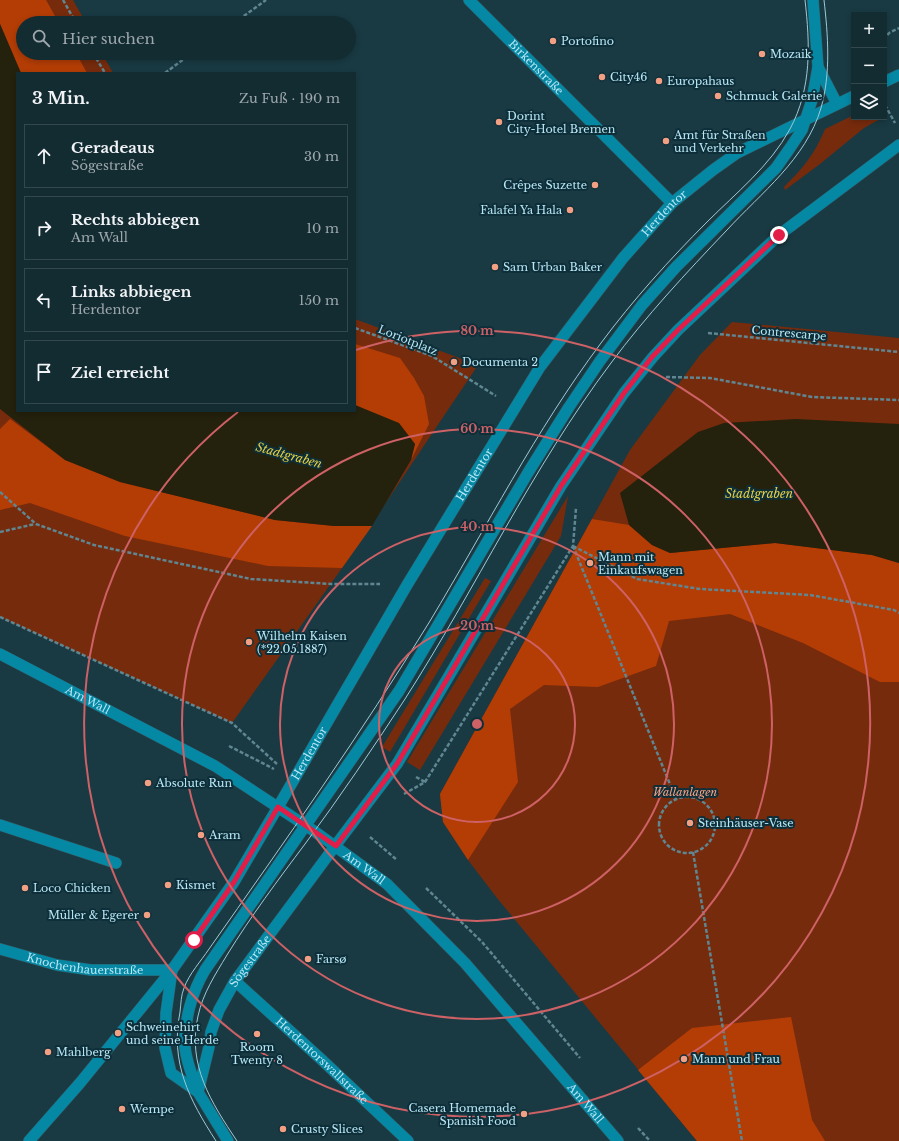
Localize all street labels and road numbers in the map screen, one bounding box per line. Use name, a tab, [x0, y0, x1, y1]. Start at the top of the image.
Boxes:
street label: Birkenstraße	[506, 37, 567, 98]
street label: Herdentor	[639, 186, 690, 239]
street label: Loriotplatz	[376, 322, 440, 358]
street label: Contrescarpe	[751, 323, 827, 343]
street label: Herdentor	[453, 445, 496, 504]
street label: Am Wall	[62, 682, 113, 717]
street label: Herdentor	[288, 724, 330, 783]
street label: Am Wall	[340, 847, 388, 888]
street label: Sögestraße	[226, 932, 274, 989]
street label: Knochenhauerstraße	[25, 950, 143, 977]
street label: Herdentorswallstraße	[273, 1014, 371, 1107]
street label: Am Wall	[564, 1080, 607, 1126]

